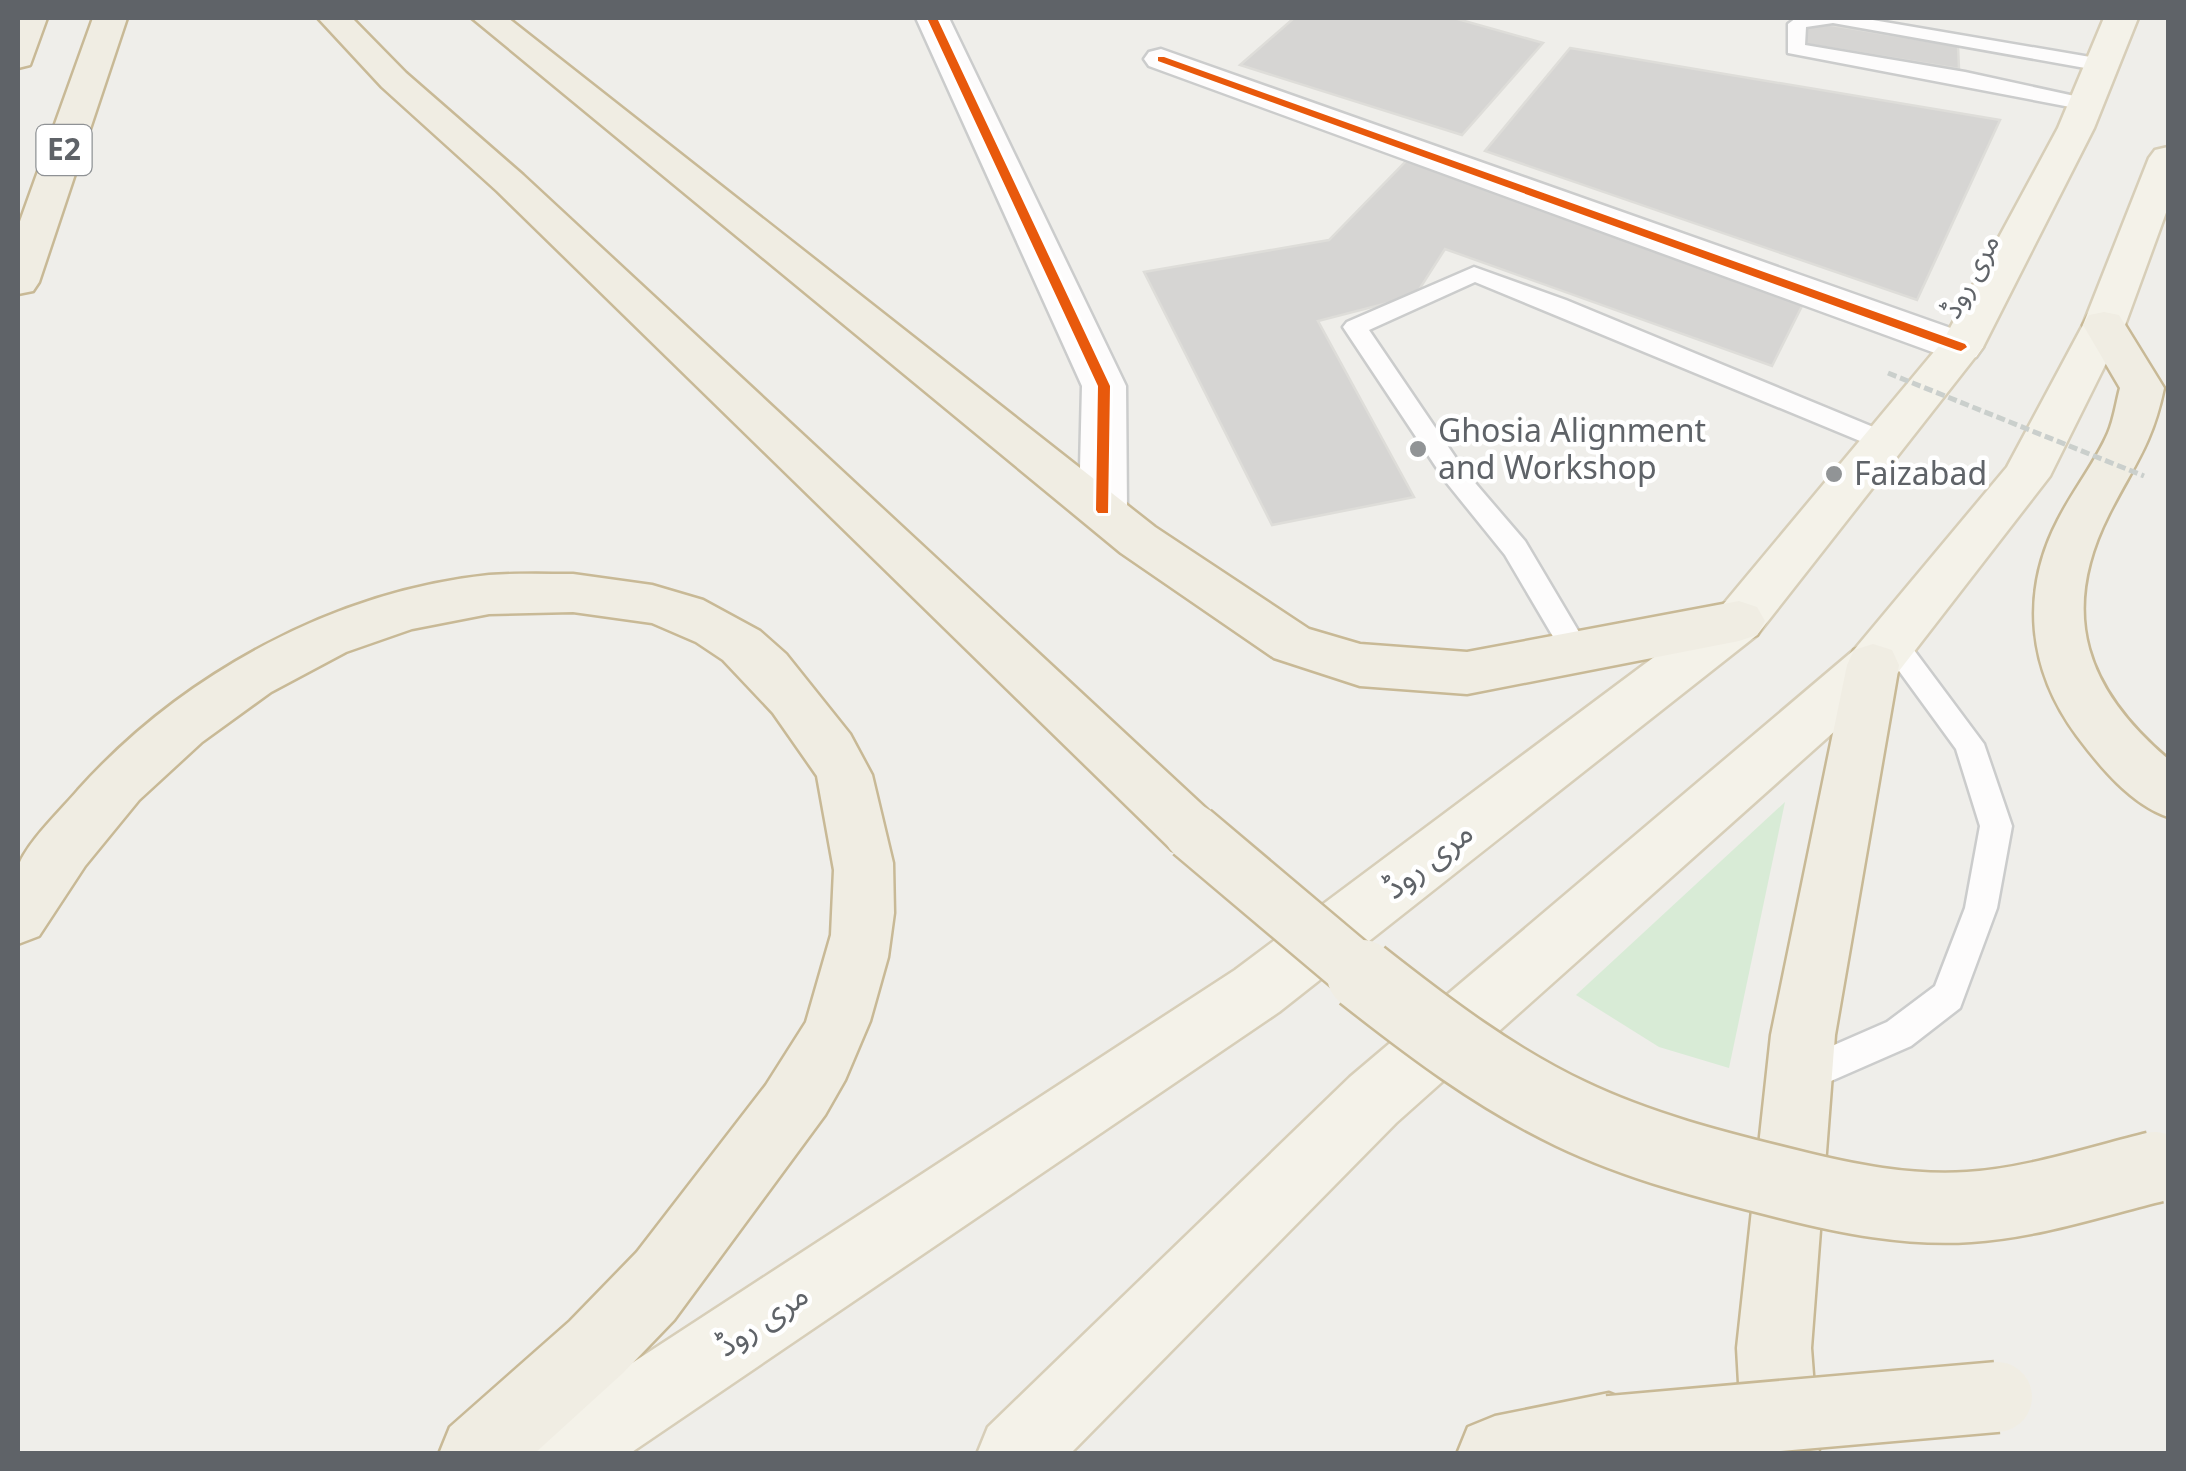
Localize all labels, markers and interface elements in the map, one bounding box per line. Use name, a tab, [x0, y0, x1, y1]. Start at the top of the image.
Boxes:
road number: E2	[36, 125, 92, 175]
street label: مری روڈ	[1931, 227, 2007, 324]
place label: Ghosia Alignment and Workshop	[1438, 408, 1706, 488]
marker: Ghosia Alignment and Workshop	[1407, 438, 1429, 460]
place label: Faizabad	[1854, 451, 1987, 494]
marker: Faizabad	[1823, 463, 1845, 485]
street label: مری روڈ	[1373, 810, 1481, 908]
street label: مری روڈ	[706, 1272, 816, 1366]

